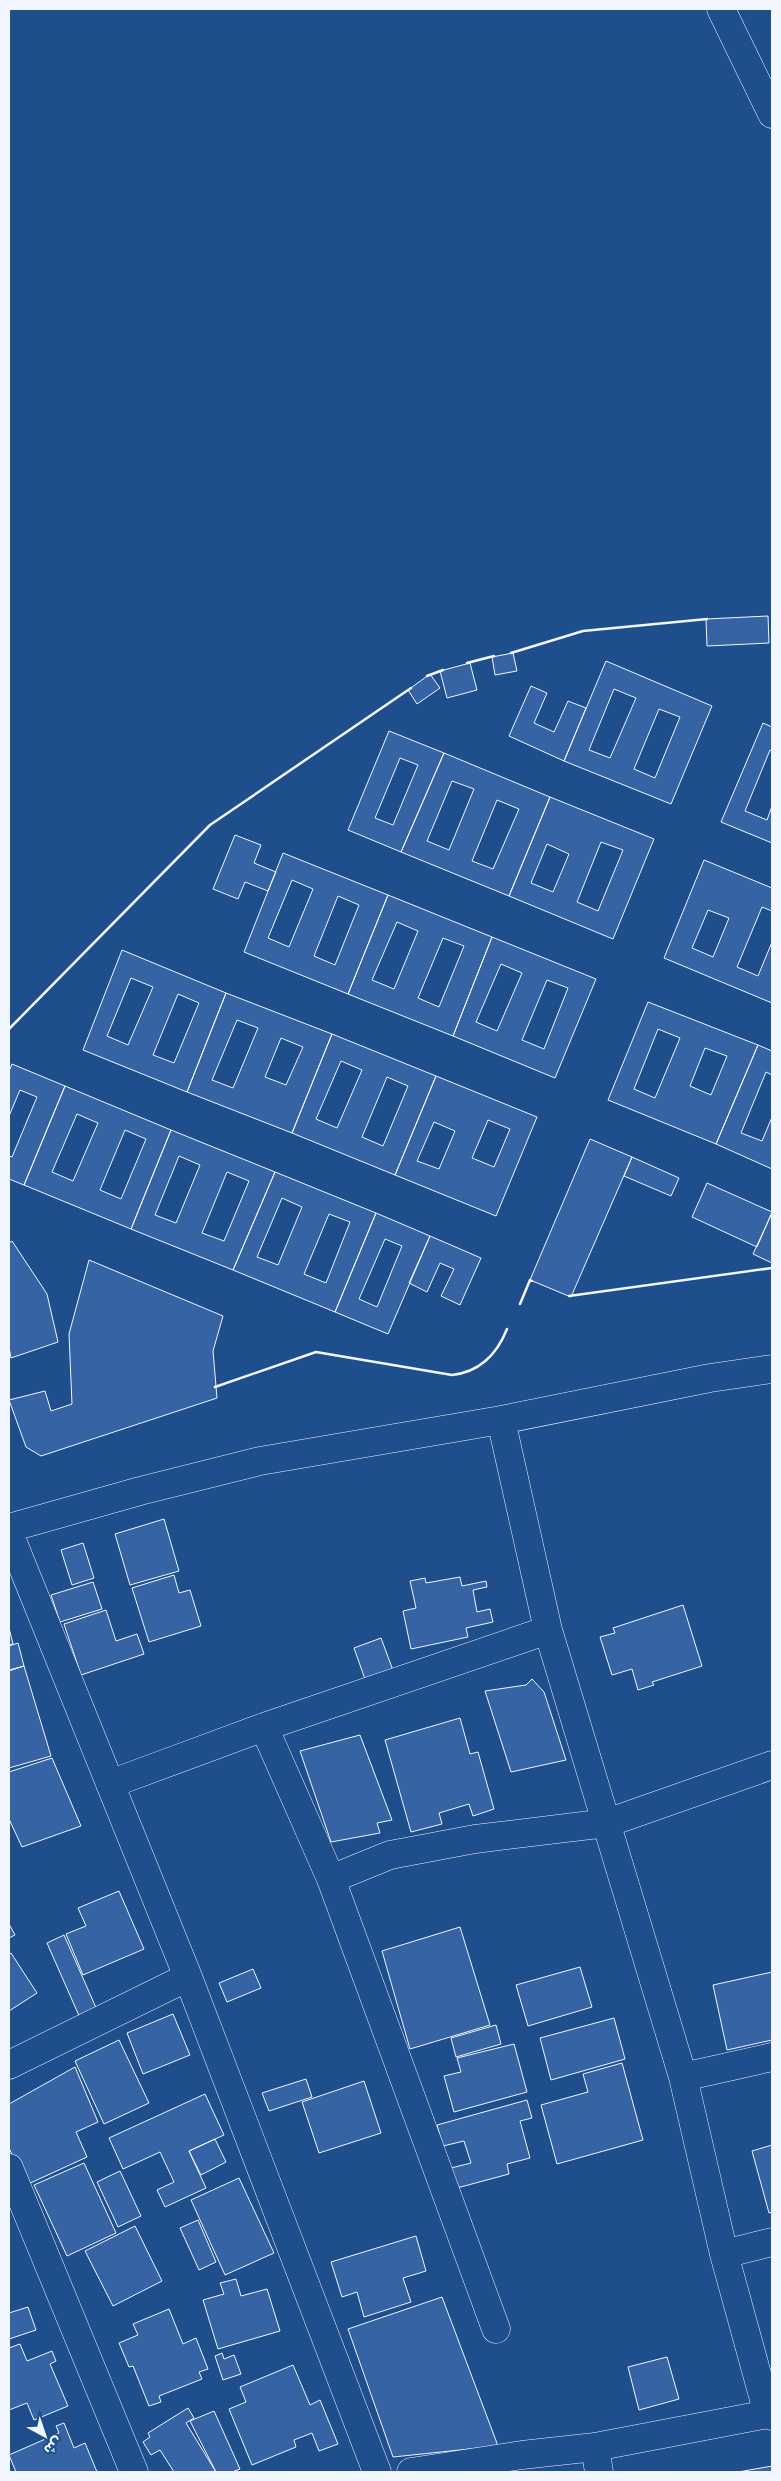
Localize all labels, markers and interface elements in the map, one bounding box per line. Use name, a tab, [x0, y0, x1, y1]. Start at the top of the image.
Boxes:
north arrow	[20, 2411, 70, 2461]
text: ش	[41, 2434, 66, 2459]

